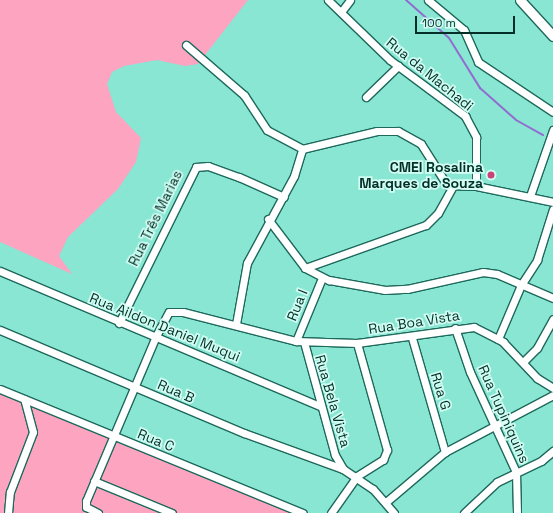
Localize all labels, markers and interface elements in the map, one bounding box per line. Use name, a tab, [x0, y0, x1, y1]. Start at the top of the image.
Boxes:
scale bar	[417, 8, 517, 34]
text: 100 m	[422, 15, 456, 31]
street label: Rua da Machadi	[383, 34, 477, 114]
place label: CMEI Rosalina Marques de Souza	[359, 159, 483, 192]
street label: Rua Três Marias	[124, 167, 186, 269]
marker: CMEI Rosalina Marques de Souza	[486, 170, 496, 180]
street label: Rua I	[283, 287, 311, 323]
street label: Rua Aildon Daniel Muqui	[87, 289, 243, 365]
street label: Rua Boa Vista	[367, 306, 461, 338]
street label: Rua Bela Vista	[312, 353, 354, 449]
street label: Rua Tupiniquins	[475, 362, 533, 466]
street label: Rua G	[427, 370, 455, 412]
street label: Rua B	[155, 376, 197, 406]
street label: Rua C	[135, 425, 177, 455]

